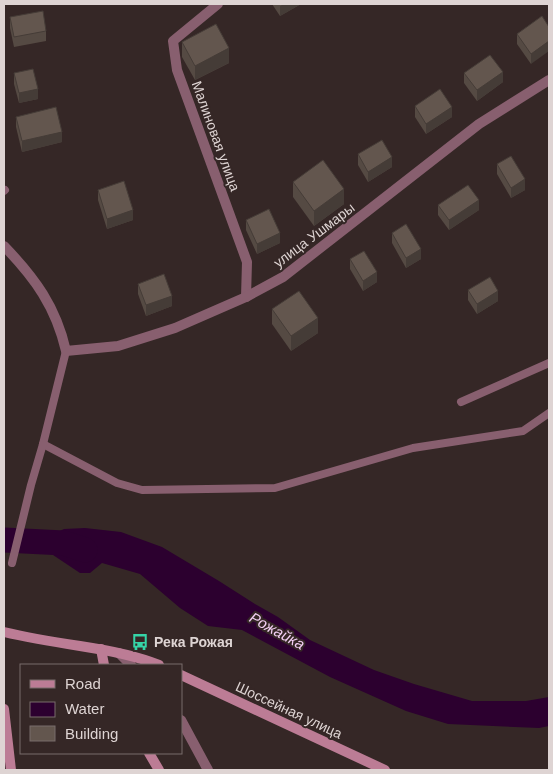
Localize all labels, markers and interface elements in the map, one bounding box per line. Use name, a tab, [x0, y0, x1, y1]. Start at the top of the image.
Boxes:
street label: Малиновая улица	[189, 79, 243, 194]
street label: улица Ушмары	[270, 199, 358, 271]
water label: Рожайка	[247, 609, 308, 653]
bus stop icon: Река Рожая	[130, 632, 150, 652]
place label: Река Рожая	[154, 634, 233, 650]
legend	[20, 664, 182, 754]
text: Road	[65, 675, 101, 692]
street label: Шоссейная улица	[233, 678, 345, 742]
text: Water	[65, 700, 104, 717]
text: Building	[65, 725, 118, 742]

